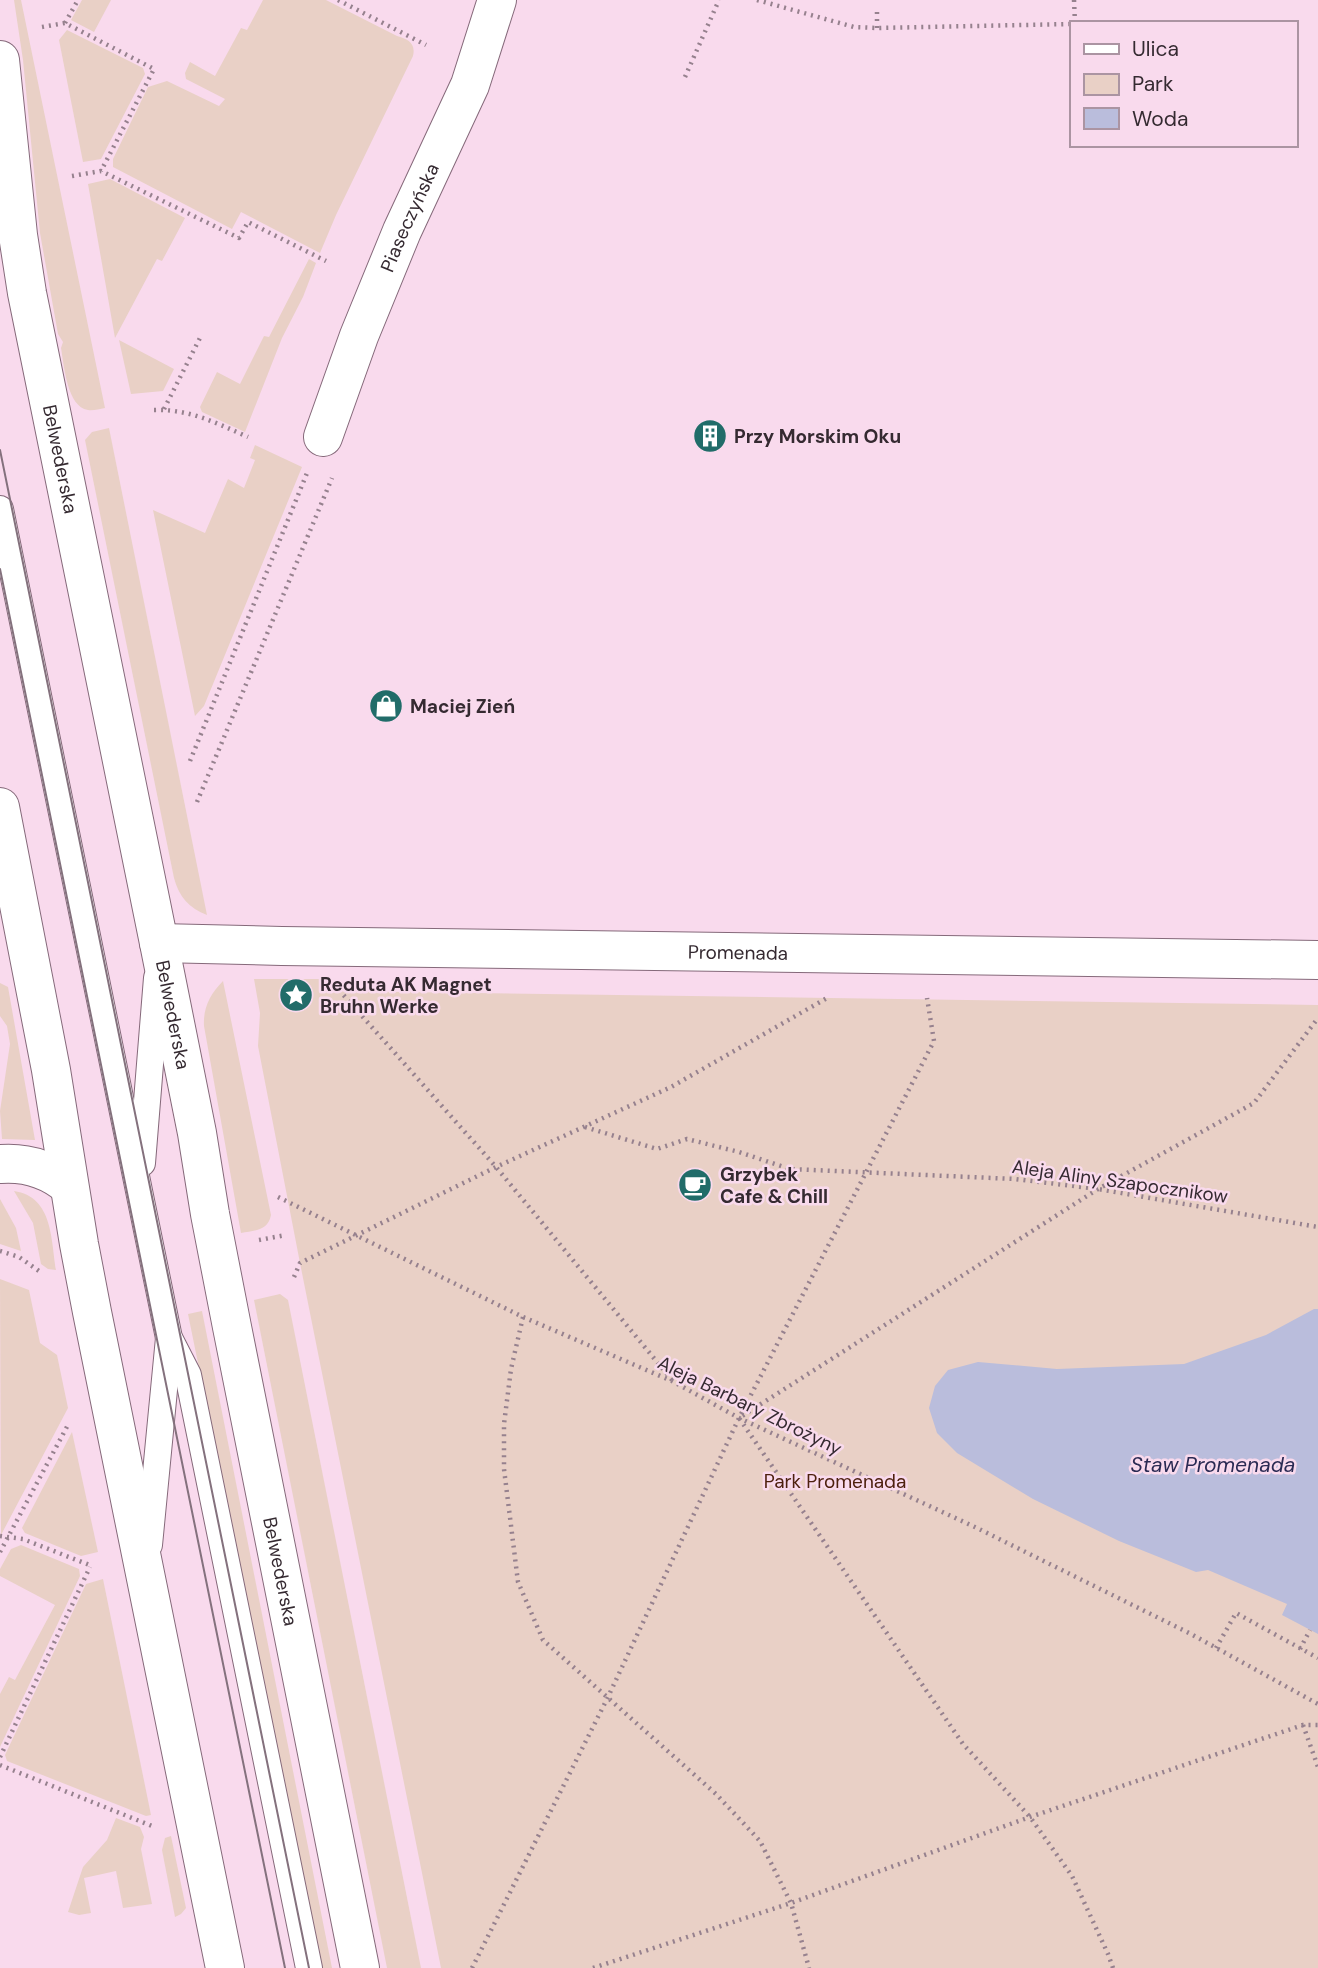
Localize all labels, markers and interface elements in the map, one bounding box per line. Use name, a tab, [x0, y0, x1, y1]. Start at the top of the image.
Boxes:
legend	[1070, 21, 1297, 147]
text: Ulica	[1132, 35, 1179, 63]
text: Park	[1132, 70, 1174, 98]
text: Woda	[1132, 105, 1188, 133]
street label: Piaseczyńska	[375, 159, 445, 276]
street label: Belwederska	[37, 402, 83, 516]
building icon: Przy Morskim Oku	[691, 417, 729, 455]
place label: Przy Morskim Oku	[734, 424, 901, 449]
shop icon: Maciej Zień	[367, 687, 405, 725]
place label: Maciej Zień	[410, 694, 515, 719]
street label: Promenada	[688, 939, 788, 966]
street label: Belwederska	[150, 958, 196, 1071]
place label: Reduta AK Magnet Bruhn Werke	[320, 972, 492, 1019]
place icon: Reduta AK Magnet Bruhn Werke	[277, 976, 315, 1014]
street label: Aleja Aliny Szapocznikow	[1010, 1154, 1230, 1209]
place label: Grzybek Cafe & Chill	[720, 1162, 828, 1209]
cafe icon: Grzybek Cafe & Chill	[676, 1166, 714, 1204]
street label: Aleja Barbary Zbrożyny	[654, 1350, 846, 1461]
water label: Staw Promenada	[1131, 1451, 1295, 1479]
park label: Park Promenada	[764, 1469, 906, 1494]
street label: Belwederska	[257, 1515, 303, 1628]

